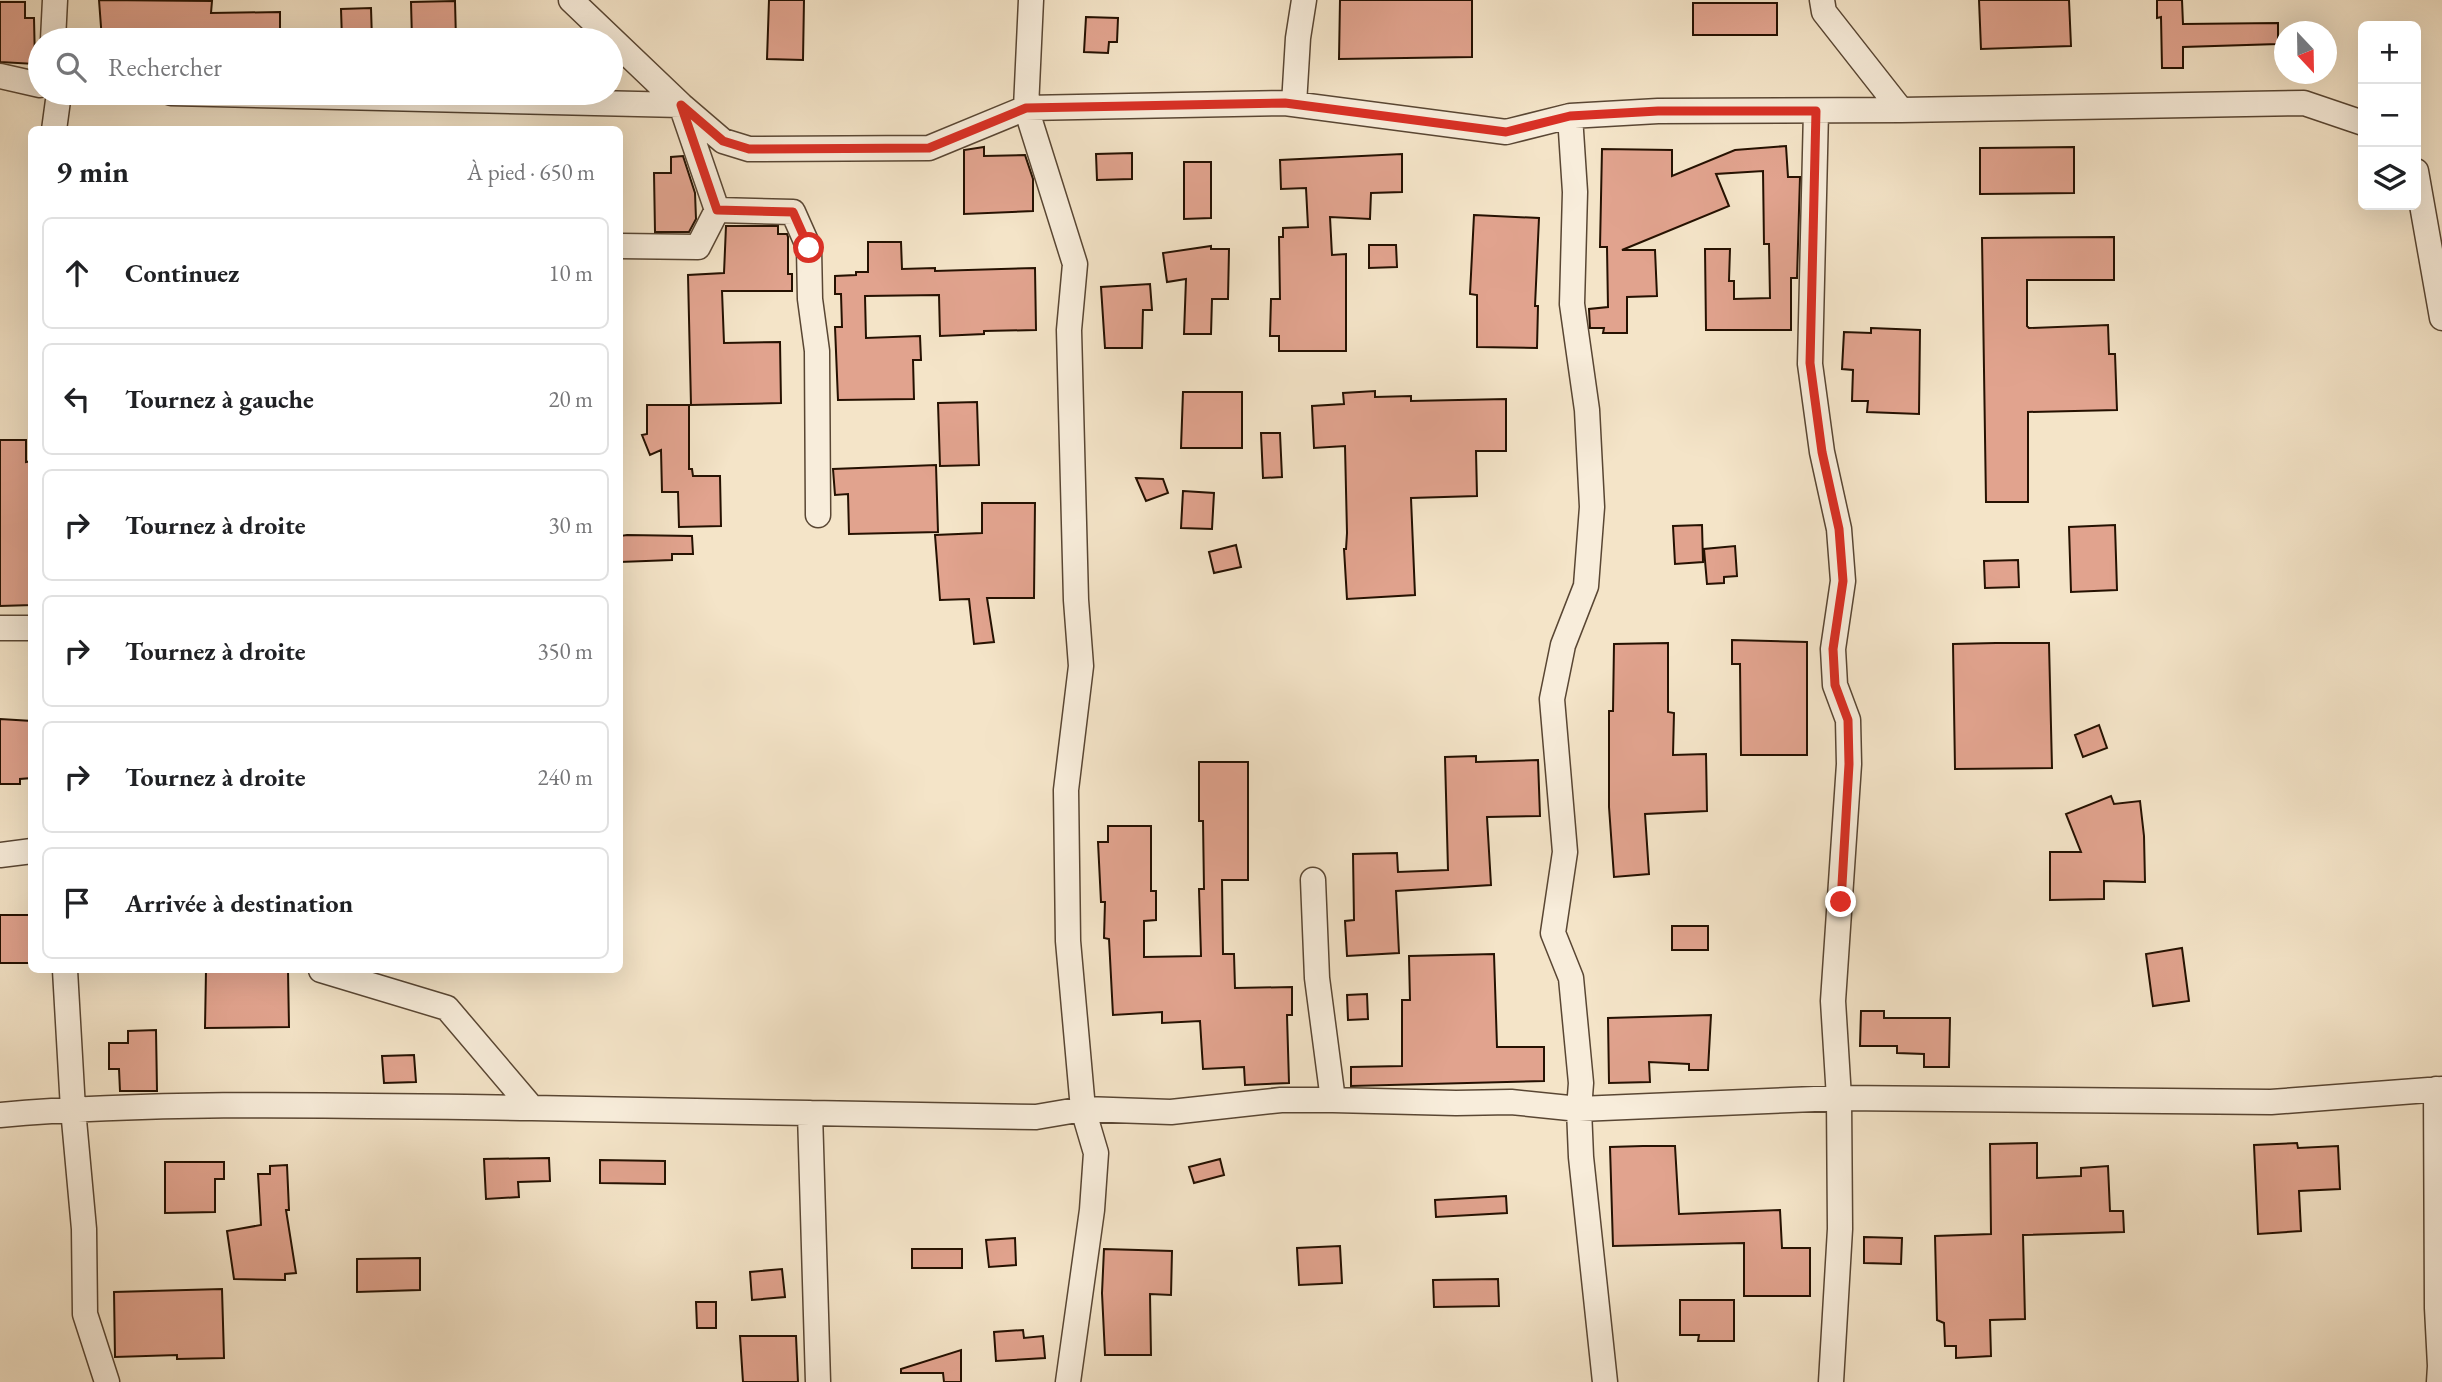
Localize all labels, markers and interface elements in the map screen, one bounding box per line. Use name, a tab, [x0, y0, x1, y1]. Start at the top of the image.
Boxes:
north arrow	[2274, 21, 2337, 84]
map controls	[2358, 21, 2421, 210]
button: +	[2358, 21, 2421, 84]
search box	[28, 28, 623, 105]
icon: search	[52, 48, 90, 86]
text: Rechercher	[108, 50, 222, 84]
button: −	[2358, 84, 2421, 147]
button: layers	[2358, 147, 2421, 210]
text: 9 min	[56, 152, 129, 191]
text: À pied · 650 m	[467, 157, 595, 187]
route start	[793, 232, 824, 263]
icon: ahead	[58, 254, 96, 292]
text: Continuez	[125, 256, 239, 290]
text: 10 m	[548, 258, 593, 288]
icon: left	[58, 380, 96, 418]
text: Tournez à gauche	[125, 382, 314, 416]
text: 20 m	[548, 384, 593, 414]
icon: right	[58, 506, 96, 544]
text: Tournez à droite	[125, 508, 306, 542]
text: 30 m	[548, 510, 593, 540]
icon: right	[58, 632, 96, 670]
text: Tournez à droite	[125, 634, 306, 668]
text: 350 m	[537, 636, 593, 666]
icon: right	[58, 758, 96, 796]
text: Tournez à droite	[125, 760, 306, 794]
text: 240 m	[537, 762, 593, 792]
icon: arrive	[58, 884, 96, 922]
text: Arrivée à destination	[125, 886, 353, 920]
route end	[1825, 886, 1856, 917]

